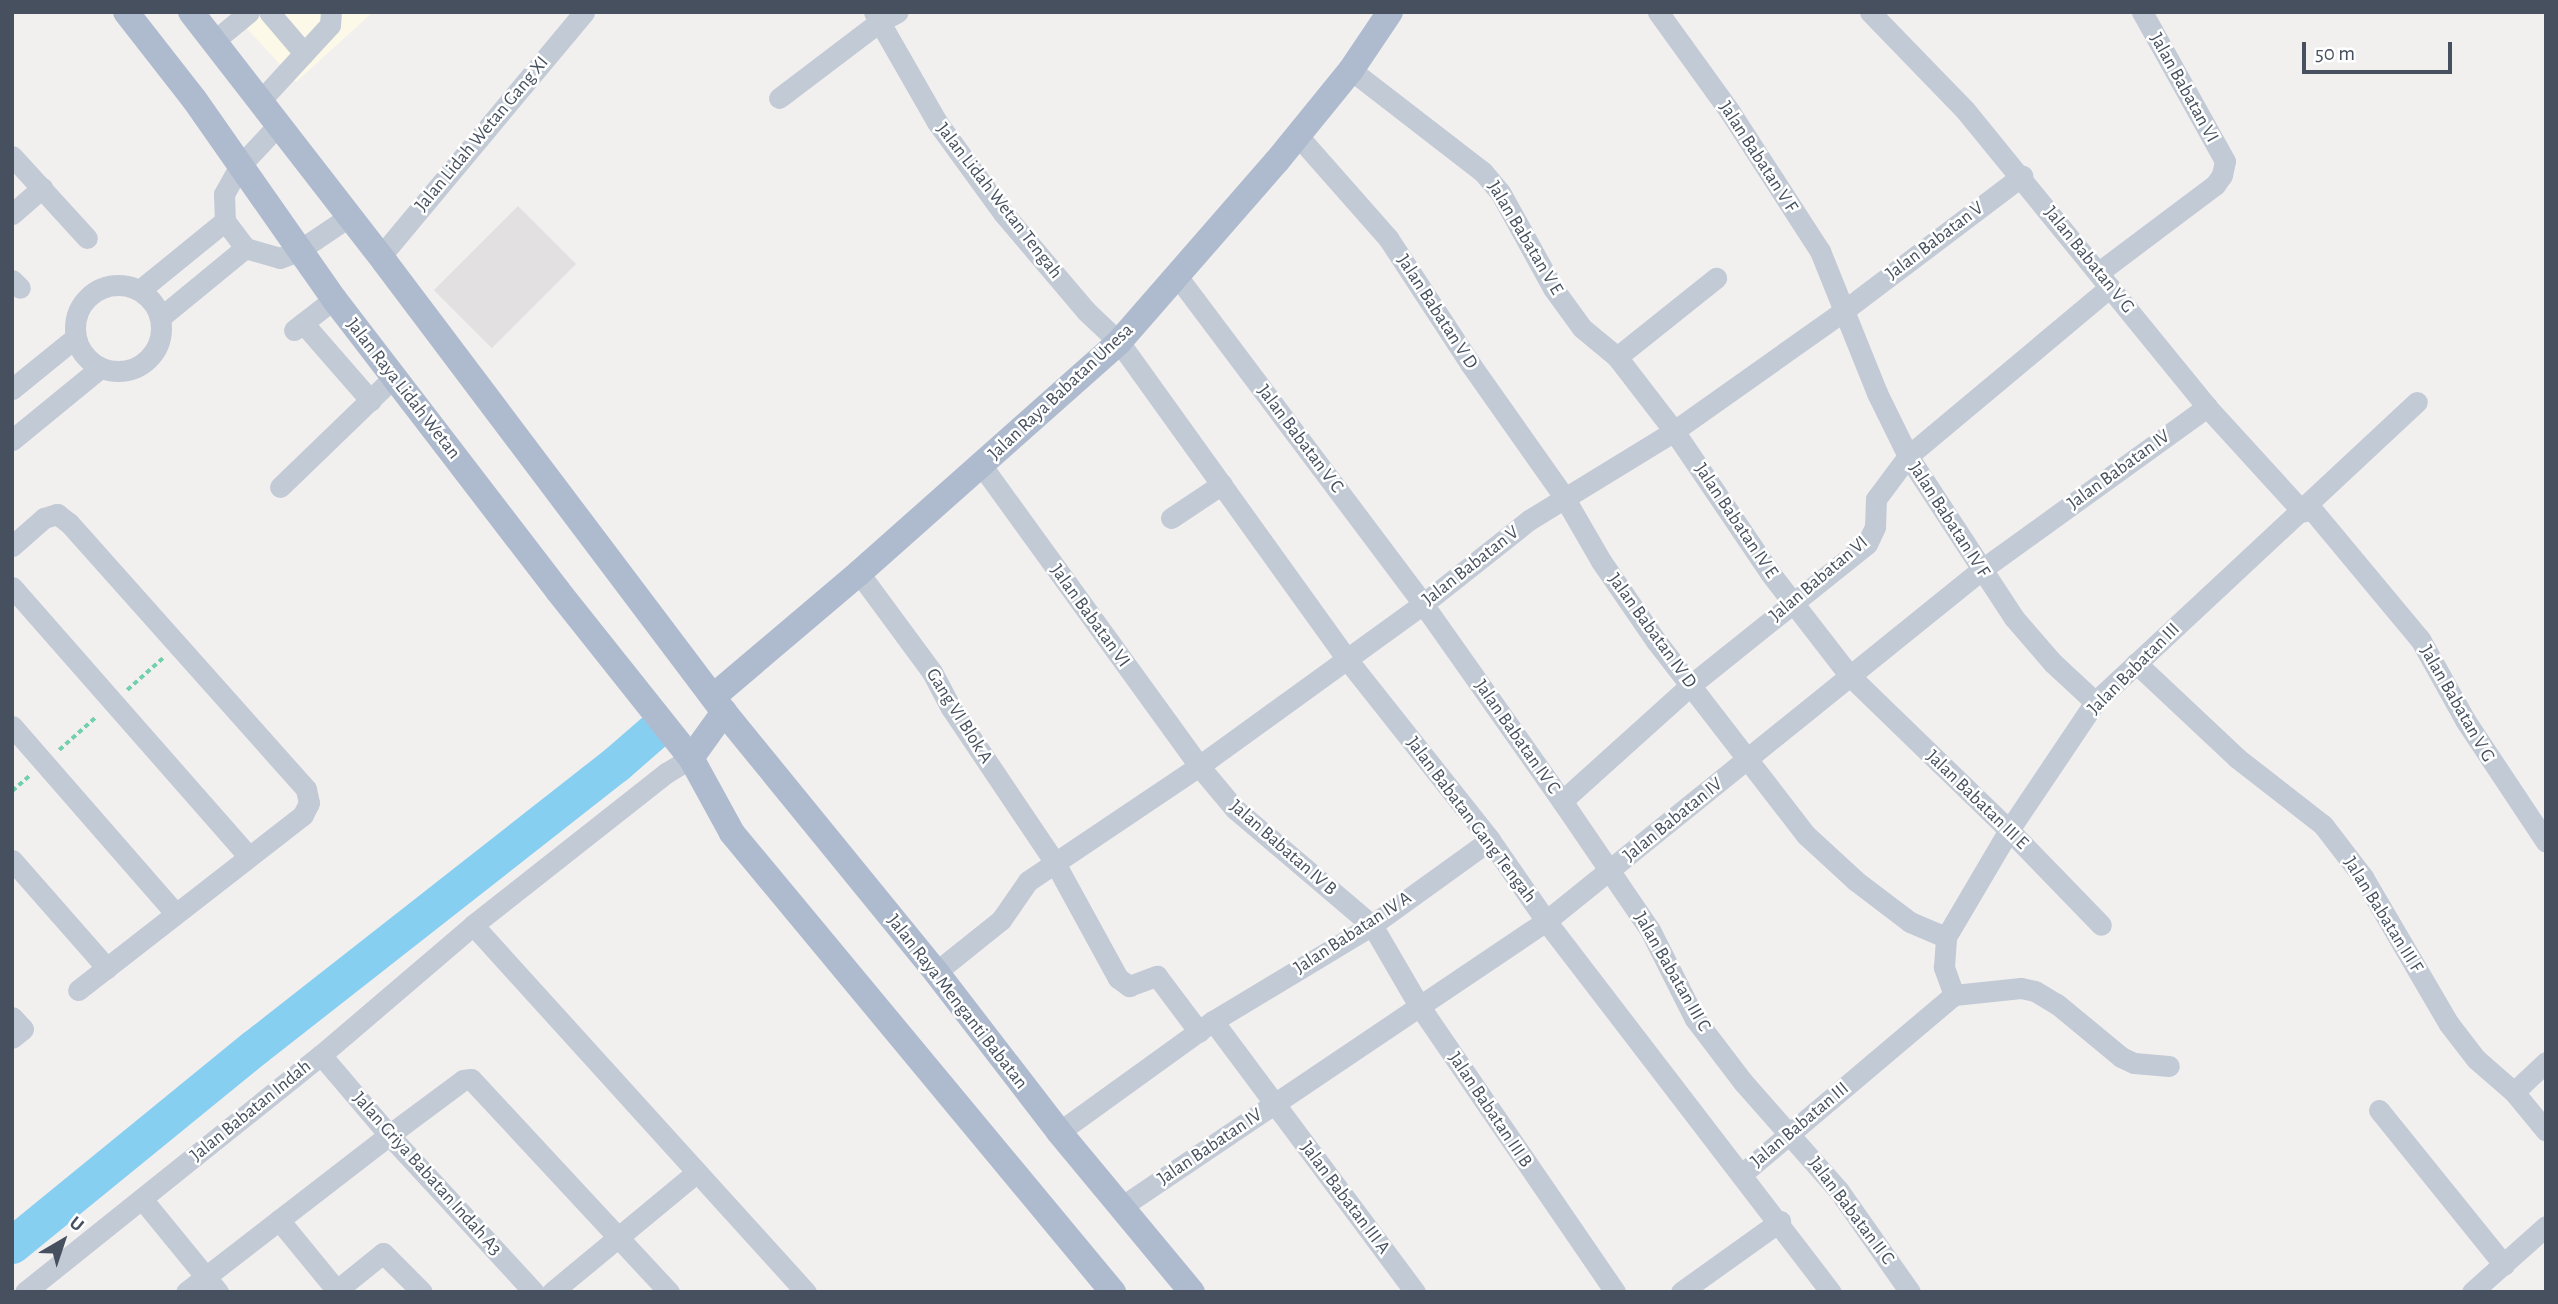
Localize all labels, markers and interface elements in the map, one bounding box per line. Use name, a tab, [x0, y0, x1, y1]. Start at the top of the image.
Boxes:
scale bar	[2306, 28, 2456, 72]
street label: Jalan Babatan VI	[2145, 29, 2223, 147]
text: 50 m	[2315, 43, 2355, 64]
street label: Jalan Lidah Wetan Gang XI	[410, 52, 554, 216]
street label: Jalan Babatan V F	[1714, 97, 1802, 217]
street label: Jalan Lidah Wetan Tengah	[931, 119, 1067, 283]
street label: Jalan Babatan V E	[1482, 177, 1568, 299]
street label: Jalan Babatan V	[1882, 197, 1988, 285]
street label: Jalan Babatan V G	[2039, 202, 2139, 318]
street label: Jalan Babatan V D	[1392, 251, 1482, 373]
street label: Jalan Raya Lidah Wetan	[341, 314, 465, 464]
street label: Jalan Raya Babatan Unesa	[984, 319, 1138, 465]
street label: Jalan Babatan V C	[1252, 380, 1348, 498]
street label: Jalan Babatan IV	[2063, 425, 2175, 515]
street label: Jalan Babatan IV F	[1903, 458, 1995, 582]
street label: Jalan Babatan IV E	[1689, 459, 1783, 583]
street label: Jalan Babatan V	[1418, 521, 1524, 611]
street label: Jalan Babatan VI	[1765, 531, 1873, 627]
street label: Jalan Babatan VI	[1045, 560, 1135, 672]
street label: Jalan Babatan IV D	[1603, 569, 1701, 693]
street label: Jalan Babatan III	[2083, 618, 2185, 720]
street label: Jalan Babatan V G	[2414, 642, 2500, 766]
street label: Gang VI Blok A	[921, 664, 997, 768]
street label: Jalan Babatan IV C	[1469, 676, 1565, 798]
street label: Jalan Babatan Gang Tengah	[1401, 733, 1541, 907]
street label: Jalan Babatan III E	[1921, 746, 2033, 854]
street label: Jalan Babatan IV	[1619, 773, 1727, 867]
street label: Jalan Babatan IV B	[1225, 795, 1341, 901]
street label: Jalan Babatan III F	[2338, 853, 2428, 977]
street label: Jalan Babatan IV A	[1290, 887, 1416, 979]
street label: Jalan Babatan III C	[1629, 908, 1715, 1036]
street label: Jalan Raya Menganti Babatan	[882, 910, 1032, 1094]
street label: Jalan Babatan III B	[1443, 1048, 1537, 1172]
street label: Jalan Babatan Indah	[186, 1055, 316, 1167]
street label: Jalan Babatan III	[1746, 1077, 1854, 1173]
street label: Jalan Griya Babatan Indah A3	[348, 1088, 506, 1260]
street label: Jalan Babatan IV	[1153, 1104, 1267, 1190]
street label: Jalan Babatan III A	[1295, 1137, 1395, 1259]
street label: Jalan Babatan II C	[1803, 1153, 1899, 1269]
north arrow	[28, 1206, 98, 1276]
text: U	[66, 1213, 87, 1235]

